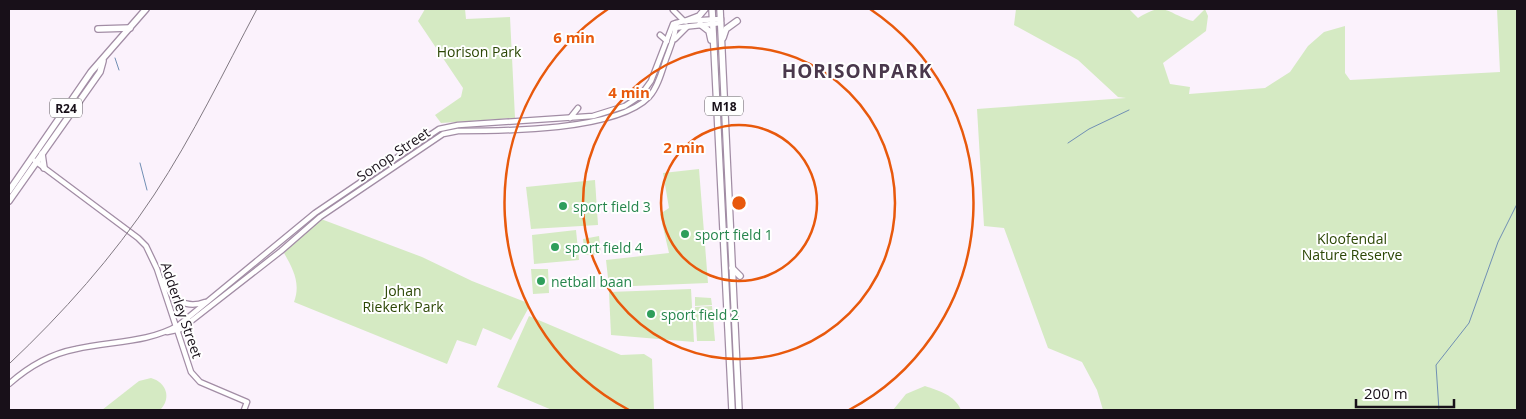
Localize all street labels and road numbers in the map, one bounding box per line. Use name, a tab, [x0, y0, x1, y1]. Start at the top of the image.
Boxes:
road number: M18	[705, 96, 743, 115]
road number: R24	[50, 99, 82, 118]
street label: Sonop Street	[353, 123, 433, 185]
street label: Adderley Street	[157, 259, 207, 361]

